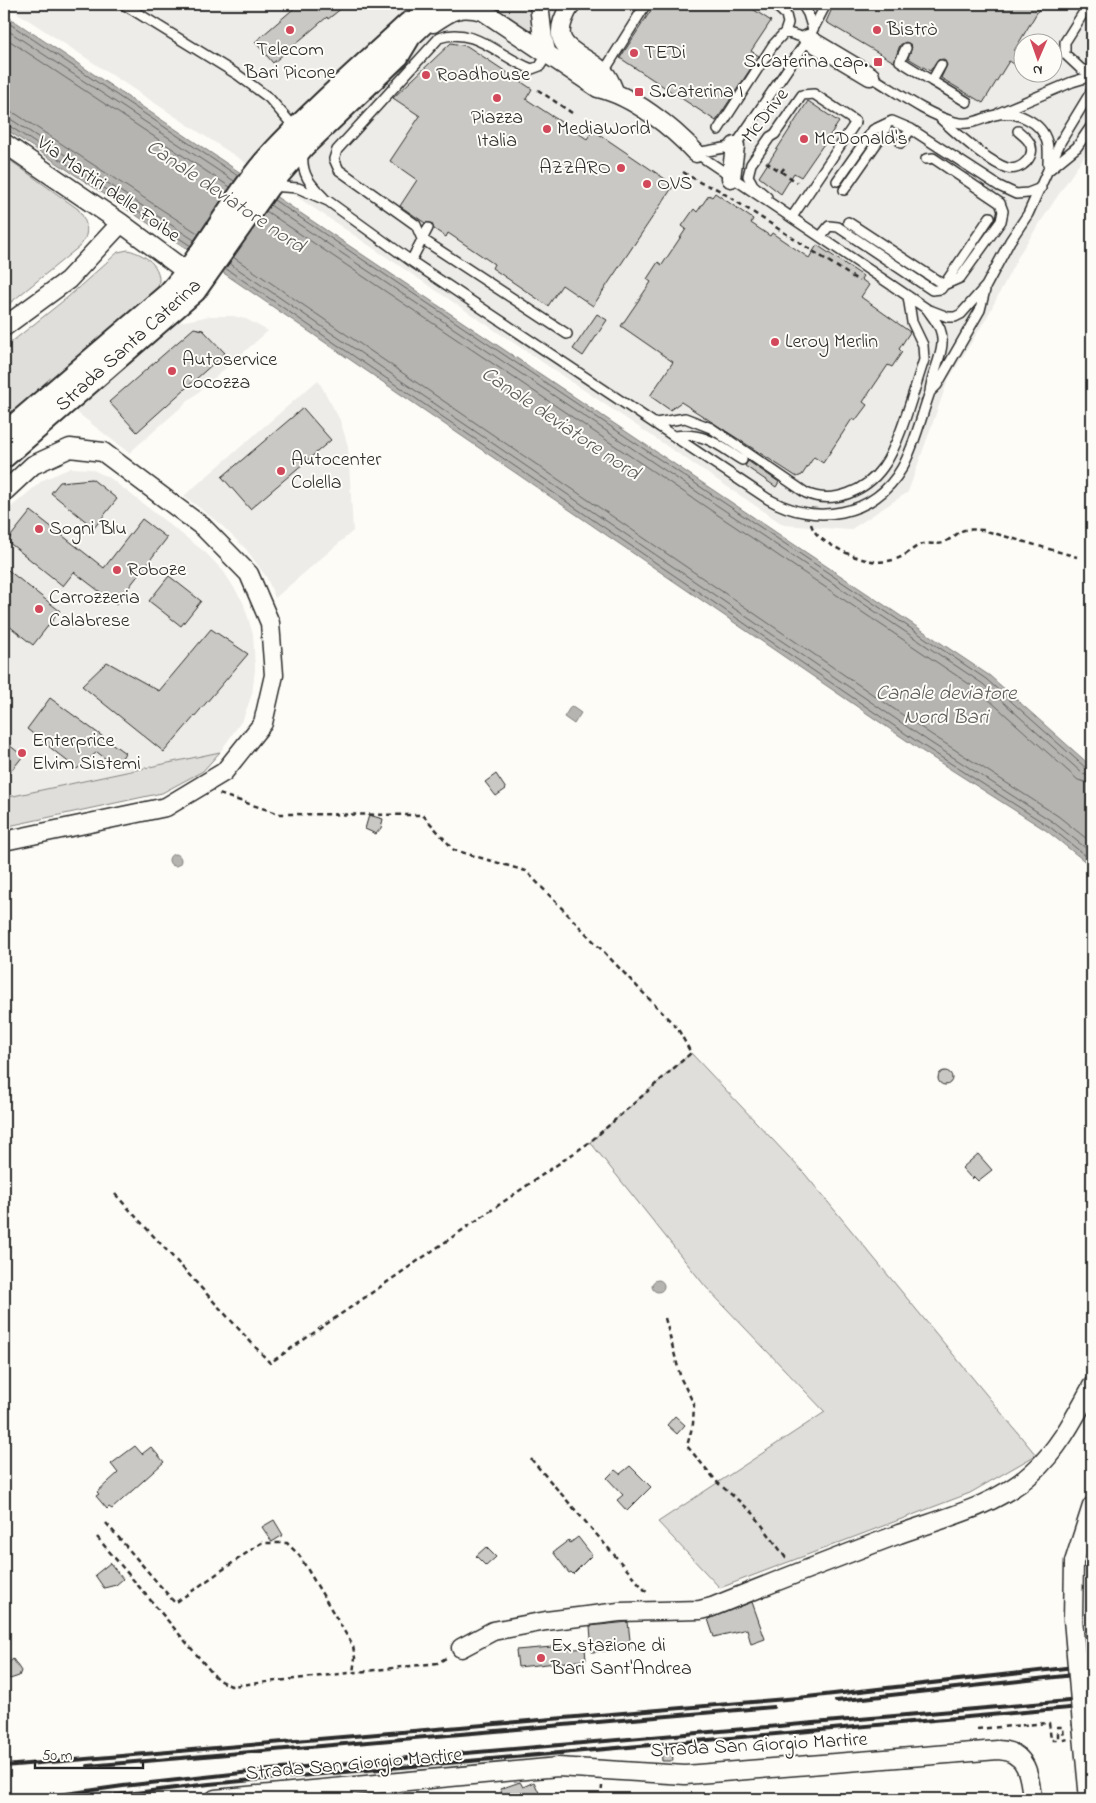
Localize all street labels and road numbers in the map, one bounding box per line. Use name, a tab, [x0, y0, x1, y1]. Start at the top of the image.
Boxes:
street label: McDrive	[735, 82, 797, 150]
street label: Via Martiri delle Foibe	[29, 129, 186, 251]
street label: Strada Santa Caterina	[50, 272, 208, 420]
street label: Strada San Giorgio Martire	[650, 1726, 868, 1767]
street label: Strada San Giorgio Martire	[244, 1741, 464, 1790]

